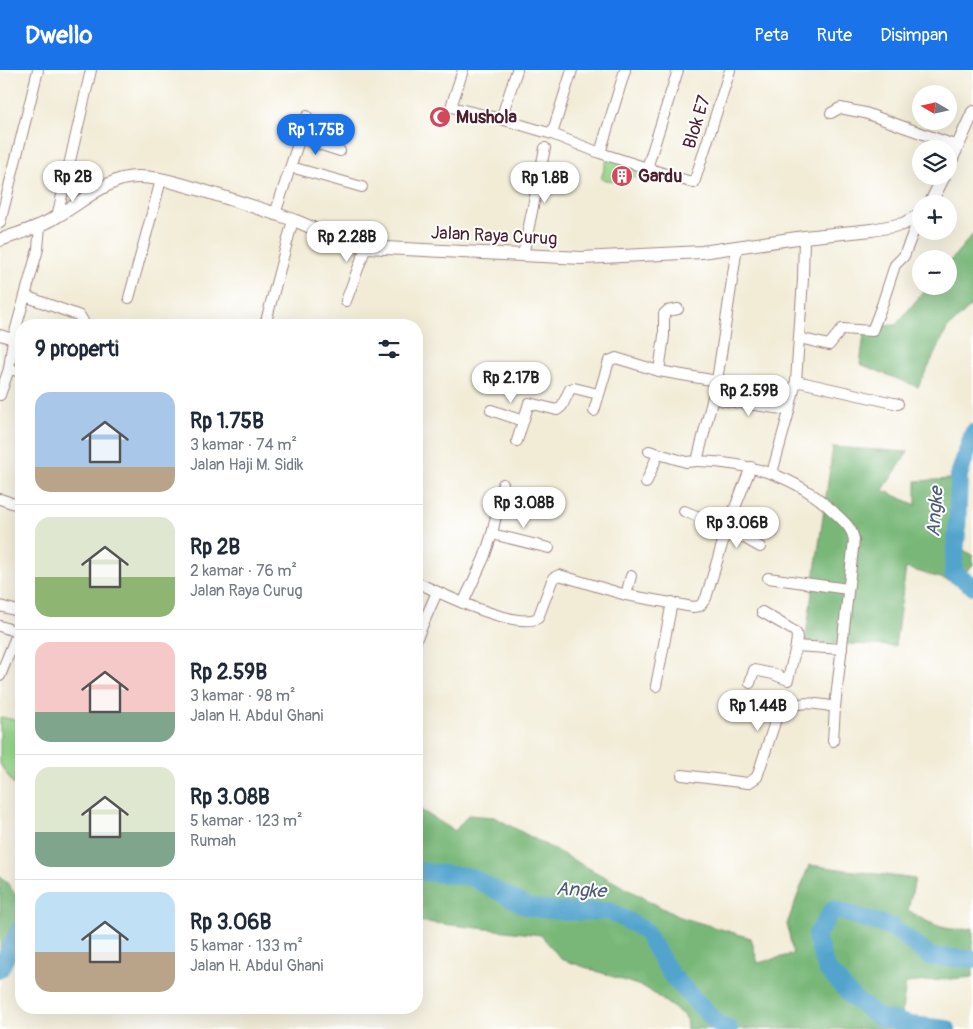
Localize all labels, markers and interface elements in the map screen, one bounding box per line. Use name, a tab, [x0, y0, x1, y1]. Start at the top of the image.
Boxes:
text: Dwello	[25, 21, 92, 50]
text: Peta	[754, 24, 789, 47]
text: Rute	[817, 24, 852, 47]
text: Disimpan	[880, 24, 948, 47]
north arrow	[912, 85, 958, 130]
map controls	[912, 85, 957, 295]
street label: Blok E7	[678, 92, 716, 151]
mosque icon: Mushola	[428, 105, 452, 129]
place label: Mushola	[456, 106, 517, 129]
pin: Rp 1.75B	[264, 114, 368, 156]
text: Rp 1.75B	[288, 120, 344, 140]
button: layers	[912, 140, 957, 185]
pin: Rp 2B	[38, 160, 108, 203]
pin: Rp 1.8B	[499, 162, 591, 204]
building icon: Gardu	[610, 164, 634, 188]
place label: Gardu	[638, 165, 682, 188]
text: Rp 2B	[54, 167, 92, 187]
text: Rp 1.8B	[521, 168, 569, 188]
button: +	[912, 195, 957, 240]
pin: Rp 2.28B	[295, 220, 399, 263]
street label: Jalan Raya Curug	[430, 221, 558, 251]
text: Rp 2.28B	[318, 227, 376, 247]
button: −	[912, 250, 957, 295]
icon: filters	[375, 335, 403, 363]
text: 9 properti	[35, 336, 119, 363]
pin: Rp 2.17B	[459, 362, 563, 404]
text: Rp 2.17B	[483, 368, 539, 388]
pin: Rp 2.59B	[697, 374, 801, 417]
text: Rp 2.59B	[720, 381, 778, 401]
text: Rp 1.75B	[190, 408, 264, 435]
icon: home	[75, 412, 135, 472]
text: 3 kamar · 74 m²	[190, 435, 297, 455]
text: Jalan Haji M. Sidik	[190, 455, 304, 475]
water label: Angke	[921, 485, 949, 538]
pin: Rp 3.08B	[472, 486, 576, 529]
text: Rp 3.08B	[494, 493, 554, 513]
pin: Rp 3.06B	[685, 506, 789, 549]
text: Rp 3.06B	[706, 513, 768, 533]
text: Rp 2B	[190, 534, 240, 561]
icon: home	[75, 537, 135, 597]
text: 2 kamar · 76 m²	[190, 561, 297, 581]
text: Jalan Raya Curug	[190, 581, 303, 601]
text: Rp 2.59B	[190, 659, 267, 686]
icon: home	[75, 662, 135, 722]
text: 3 kamar · 98 m²	[190, 686, 295, 706]
pin: Rp 1.44B	[706, 690, 810, 732]
text: Rp 1.44B	[729, 696, 787, 716]
text: Jalan H. Abdul Ghani	[190, 706, 323, 726]
text: Rp 3.08B	[190, 784, 270, 811]
icon: home	[75, 787, 135, 847]
text: 5 kamar · 123 m²	[190, 811, 303, 831]
text: Rumah	[190, 831, 236, 851]
water label: Angke	[555, 877, 608, 903]
text: Rp 3.06B	[190, 909, 271, 936]
icon: home	[75, 912, 135, 972]
text: 5 kamar · 133 m²	[190, 936, 303, 956]
text: Jalan H. Abdul Ghani	[190, 956, 323, 976]

